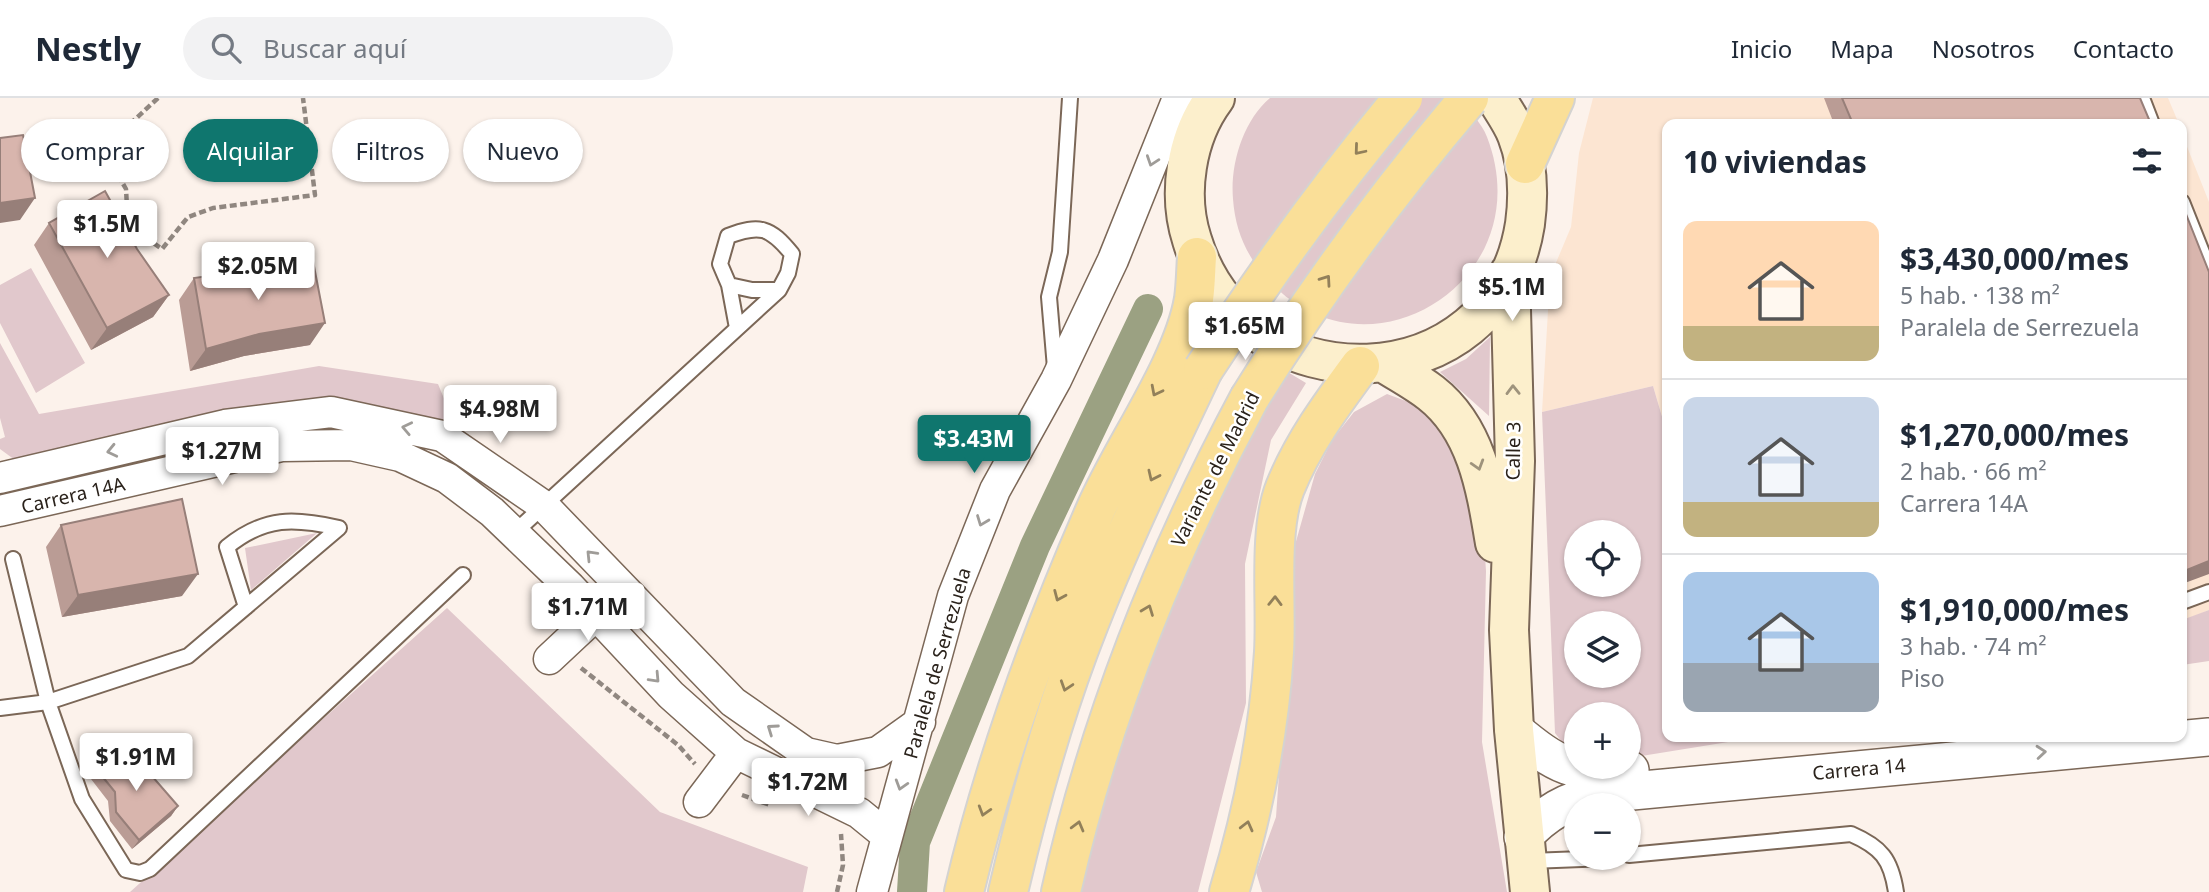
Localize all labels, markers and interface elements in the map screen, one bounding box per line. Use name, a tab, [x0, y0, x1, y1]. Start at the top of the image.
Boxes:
search box	[183, 17, 673, 80]
text: Nestly	[35, 26, 141, 71]
icon: search	[207, 29, 245, 67]
text: Buscar aquí	[263, 30, 406, 66]
text: Inicio	[1731, 32, 1792, 65]
text: Mapa	[1830, 32, 1894, 65]
text: Nosotros	[1932, 32, 2035, 65]
text: Contacto	[2073, 32, 2174, 65]
chip: Comprar	[21, 119, 169, 182]
chip: Alquilar	[183, 119, 318, 182]
chip: Filtros	[332, 119, 449, 182]
chip: Nuevo	[463, 119, 583, 182]
text: 10 viviendas	[1683, 141, 1867, 182]
one-way arrow	[1355, 142, 1367, 155]
icon: filters	[2128, 142, 2166, 180]
one-way arrow	[1146, 155, 1160, 167]
pin: $1.5M	[58, 200, 156, 260]
text: $1.5M	[73, 207, 141, 239]
text: $3,430,000/mes	[1900, 238, 2129, 279]
pin: $2.05M	[201, 242, 315, 302]
text: $2.05M	[218, 249, 298, 281]
icon: home	[1739, 249, 1823, 333]
pin: $5.1M	[1463, 264, 1561, 323]
text: $5.1M	[1478, 270, 1546, 302]
one-way arrow	[1318, 275, 1330, 288]
text: 5 hab. · 138 m²	[1900, 279, 2060, 311]
pin: $1.65M	[1188, 302, 1302, 362]
text: $1.65M	[1205, 309, 1285, 341]
text: Paralela de Serrezuela	[1900, 311, 2139, 343]
one-way arrow	[1151, 384, 1164, 396]
one-way arrow	[1506, 384, 1521, 395]
pin: $4.98M	[443, 386, 557, 445]
street label: Variante de Madrid	[1165, 387, 1265, 551]
text: $4.98M	[460, 392, 540, 424]
text: $1,270,000/mes	[1900, 414, 2129, 455]
pin: $3.43M	[917, 416, 1031, 475]
street label: Calle 3	[1499, 421, 1527, 481]
one-way arrow	[401, 422, 413, 437]
text: $3.43M	[934, 422, 1014, 454]
icon: home	[1739, 425, 1823, 509]
pin: $1.27M	[165, 428, 279, 487]
text: $1.27M	[182, 434, 262, 466]
one-way arrow	[106, 443, 118, 458]
text: 2 hab. · 66 m²	[1900, 455, 2047, 487]
one-way arrow	[1470, 458, 1485, 470]
one-way arrow	[1147, 468, 1161, 481]
street label: Carrera 14A	[19, 470, 128, 520]
text: Carrera 14A	[1900, 487, 2028, 519]
one-way arrow	[977, 515, 991, 527]
map controls	[1564, 520, 1641, 870]
button: locate	[1564, 520, 1641, 597]
one-way arrow	[587, 550, 600, 563]
street label: Paralela de Serrezuela	[897, 564, 977, 762]
pin: $1.71M	[531, 584, 645, 643]
one-way arrow	[1053, 589, 1067, 602]
text: $1,910,000/mes	[1900, 589, 2129, 630]
text: $1.71M	[548, 590, 628, 622]
one-way arrow	[1267, 595, 1283, 606]
icon: home	[1739, 600, 1823, 684]
one-way arrow	[1140, 604, 1154, 616]
button: layers	[1564, 611, 1641, 688]
text: 3 hab. · 74 m²	[1900, 630, 2047, 662]
text: Piso	[1900, 662, 1945, 694]
one-way arrow	[646, 670, 659, 683]
one-way arrow	[1060, 679, 1074, 692]
button: +	[1564, 702, 1641, 779]
one-way arrow	[767, 725, 780, 737]
pin: $1.91M	[79, 734, 193, 793]
text: $1.91M	[96, 740, 176, 772]
one-way arrow	[2035, 745, 2046, 760]
street label: Carrera 14	[1811, 752, 1907, 786]
pin: $1.72M	[751, 758, 865, 818]
text: $1.72M	[768, 765, 848, 797]
one-way arrow	[894, 779, 909, 791]
button: −	[1564, 793, 1641, 870]
one-way arrow	[978, 805, 993, 817]
one-way arrow	[1070, 820, 1084, 832]
one-way arrow	[1239, 820, 1253, 832]

